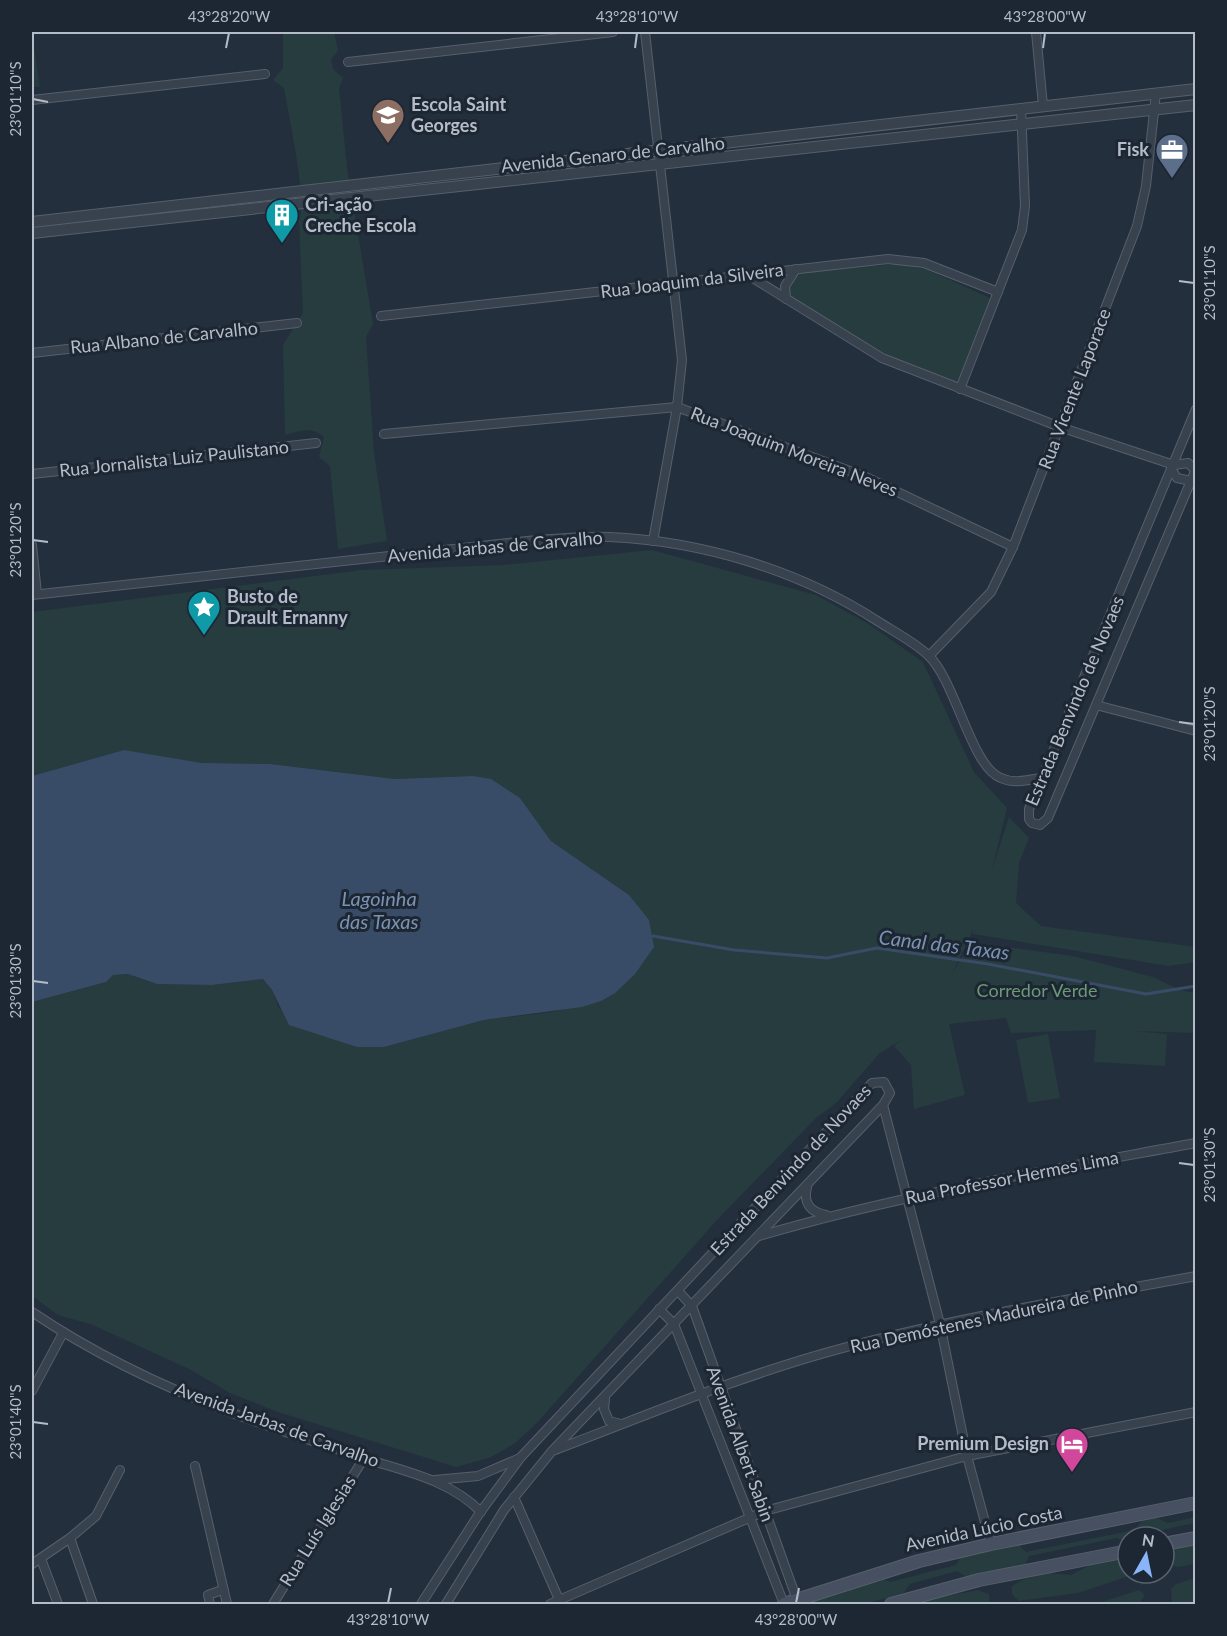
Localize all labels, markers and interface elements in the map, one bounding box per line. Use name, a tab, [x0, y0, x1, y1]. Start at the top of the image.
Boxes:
text: 43°28'20"W	[188, 7, 271, 25]
text: 43°28'10"W	[596, 7, 679, 25]
text: 43°28'00"W	[1004, 7, 1087, 25]
text: 23°01'10"S	[6, 61, 24, 137]
place label: Escola Saint Georges	[411, 93, 506, 136]
school or university icon: Escola Saint Georges	[370, 97, 406, 144]
street label: Avenida Genaro de Carvalho	[500, 131, 726, 177]
office icon: Fisk	[1154, 132, 1190, 179]
place label: Fisk	[1117, 138, 1149, 160]
place label: Cri-ação Creche Escola	[305, 193, 416, 236]
building icon: Cri-ação Creche Escola	[264, 197, 300, 244]
text: 23°01'10"S	[1200, 245, 1218, 321]
street label: Rua Joaquim da Silveira	[599, 258, 785, 302]
street label: Rua Vicente Laporace	[1033, 305, 1115, 472]
street label: Rua Albano de Carvalho	[69, 316, 259, 358]
street label: Rua Joaquim Moreira Neves	[688, 401, 901, 501]
street label: Rua Jornalista Luiz Paulistano	[58, 435, 290, 481]
text: 23°01'20"S	[6, 502, 24, 578]
street label: Avenida Jarbas de Carvalho	[386, 526, 603, 566]
place label: Busto de Drault Ernanny	[227, 585, 348, 628]
place icon: Busto de Drault Ernanny	[186, 589, 222, 636]
street label: Estrada Benvindo de Novaes	[1020, 592, 1128, 809]
text: 23°01'20"S	[1200, 686, 1218, 762]
water label: Lagoinha das Taxas	[340, 886, 418, 933]
water label: Canal das Taxas	[877, 924, 1011, 964]
text: 23°01'30"S	[6, 943, 24, 1019]
park label: Corredor Verde	[977, 979, 1097, 1001]
street label: Estrada Benvindo de Novaes	[705, 1079, 875, 1259]
text: 23°01'30"S	[1200, 1127, 1218, 1203]
street label: Rua Professor Hermes Lima	[903, 1146, 1120, 1209]
street label: Rua Demóstenes Madureira de Pinho	[848, 1275, 1140, 1357]
street label: Avenida Albert Sabin	[703, 1363, 779, 1524]
street label: Avenida Jarbas de Carvalho	[172, 1377, 383, 1471]
text: 23°01'40"S	[6, 1384, 24, 1460]
hotel icon: Premium Design	[1054, 1426, 1090, 1473]
place label: Premium Design	[917, 1432, 1049, 1454]
street label: Rua Luís Iglesias	[274, 1471, 360, 1590]
street label: Avenida Lúcio Costa	[903, 1501, 1064, 1555]
north arrow	[1116, 1525, 1176, 1585]
text: N	[1141, 1529, 1156, 1550]
text: 43°28'10"W	[347, 1610, 430, 1628]
text: 43°28'00"W	[755, 1610, 838, 1628]

